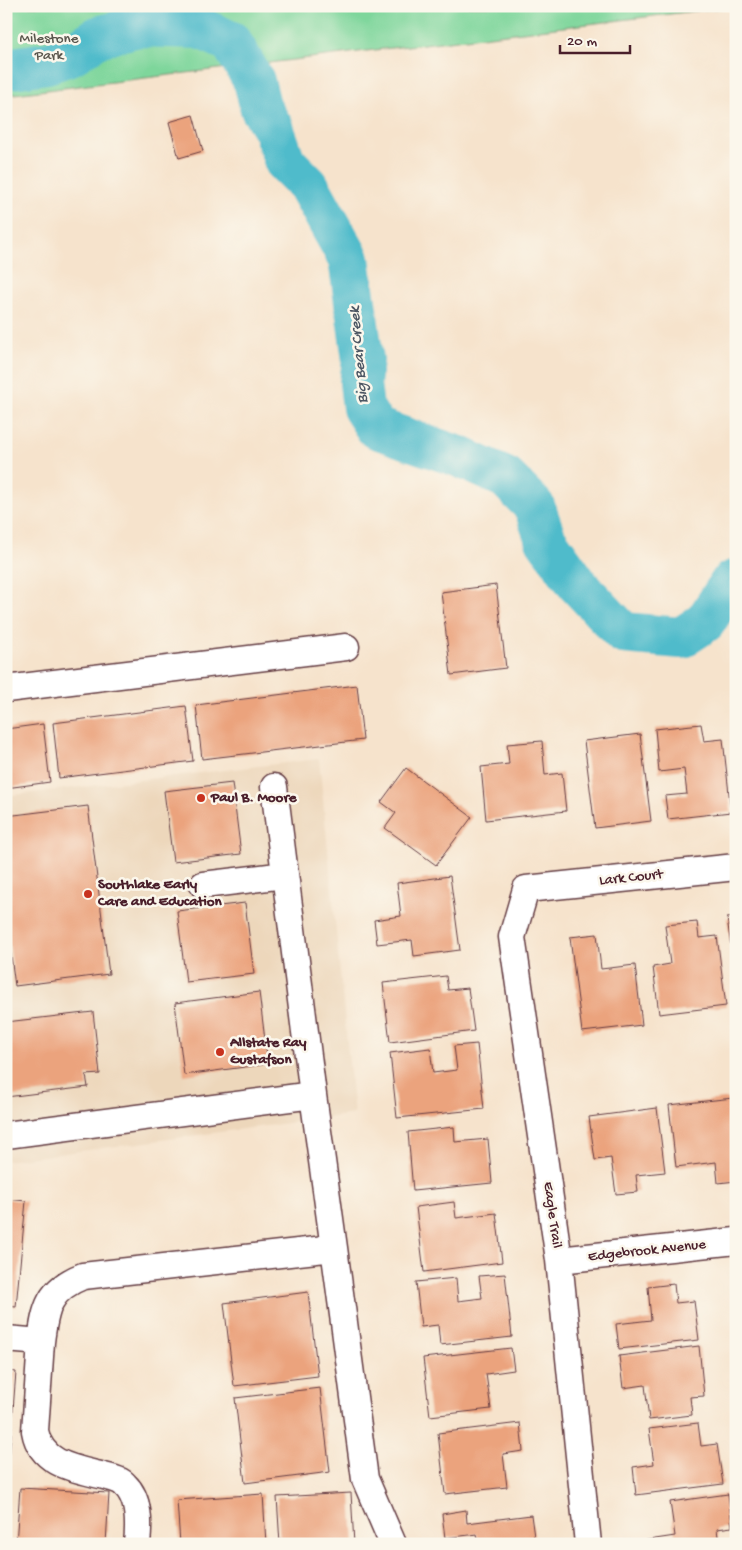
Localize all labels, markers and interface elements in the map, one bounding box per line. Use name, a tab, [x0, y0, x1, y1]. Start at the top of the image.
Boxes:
scale bar	[560, 22, 630, 54]
park label: Milestone Park	[19, 30, 79, 65]
text: 20 m	[567, 33, 597, 51]
water label: Big Bear Creek	[346, 304, 374, 404]
place label: Paul B. Moore	[210, 789, 298, 807]
marker: Paul B. Moore	[195, 792, 207, 804]
street label: Lark Court	[598, 866, 666, 890]
place label: Southlake Early Care and Education	[97, 876, 223, 911]
marker: Southlake Early Care and Education	[82, 888, 94, 900]
place label: Allstate Ray Gustafson	[229, 1034, 307, 1069]
marker: Allstate Ray Gustafson	[214, 1046, 226, 1058]
street label: Eagle Trail	[538, 1181, 566, 1249]
street label: Edgebrook Avenue	[587, 1236, 707, 1266]

